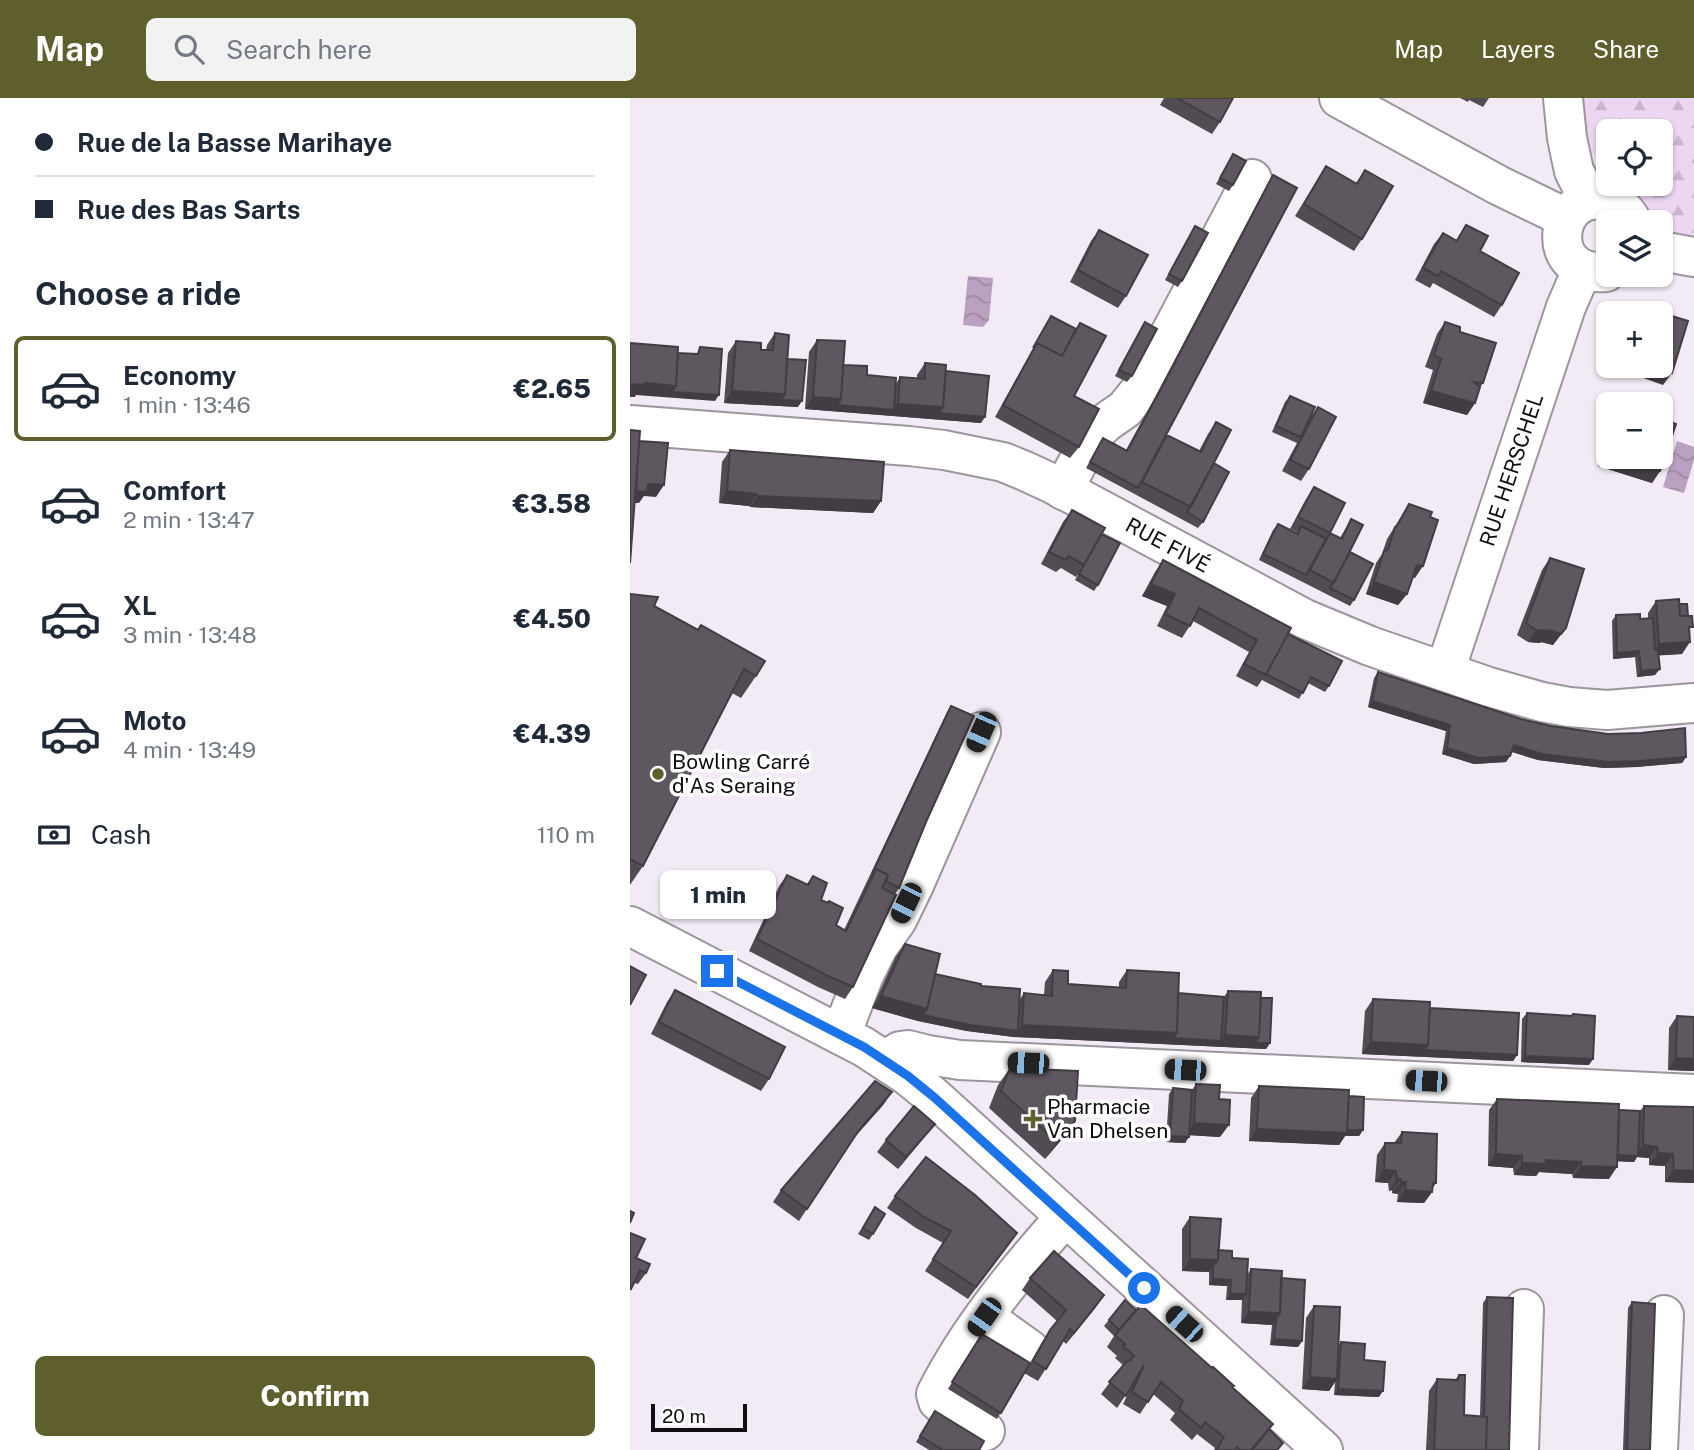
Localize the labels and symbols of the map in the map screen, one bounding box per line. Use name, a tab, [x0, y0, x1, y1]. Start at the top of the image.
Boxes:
street label: RUE HERSCHEL	[1474, 390, 1548, 549]
street label: RUE FIVÉ	[1121, 512, 1215, 578]
car	[963, 709, 1000, 755]
place label: Bowling Carré d'As Seraing	[672, 749, 810, 798]
marker: Bowling Carré d'As Seraing	[650, 766, 666, 782]
callout: 1 min	[659, 870, 775, 918]
car	[888, 880, 925, 926]
route end	[701, 955, 733, 987]
car	[1007, 1052, 1050, 1074]
car	[1164, 1058, 1207, 1082]
car	[1405, 1069, 1448, 1093]
place label: Pharmacie Van Dhelsen	[1047, 1094, 1168, 1143]
marker: Pharmacie Van Dhelsen	[1025, 1111, 1041, 1127]
route start	[1128, 1272, 1160, 1304]
car	[964, 1294, 1005, 1340]
car	[1162, 1302, 1207, 1346]
scale bar	[651, 1401, 747, 1433]

